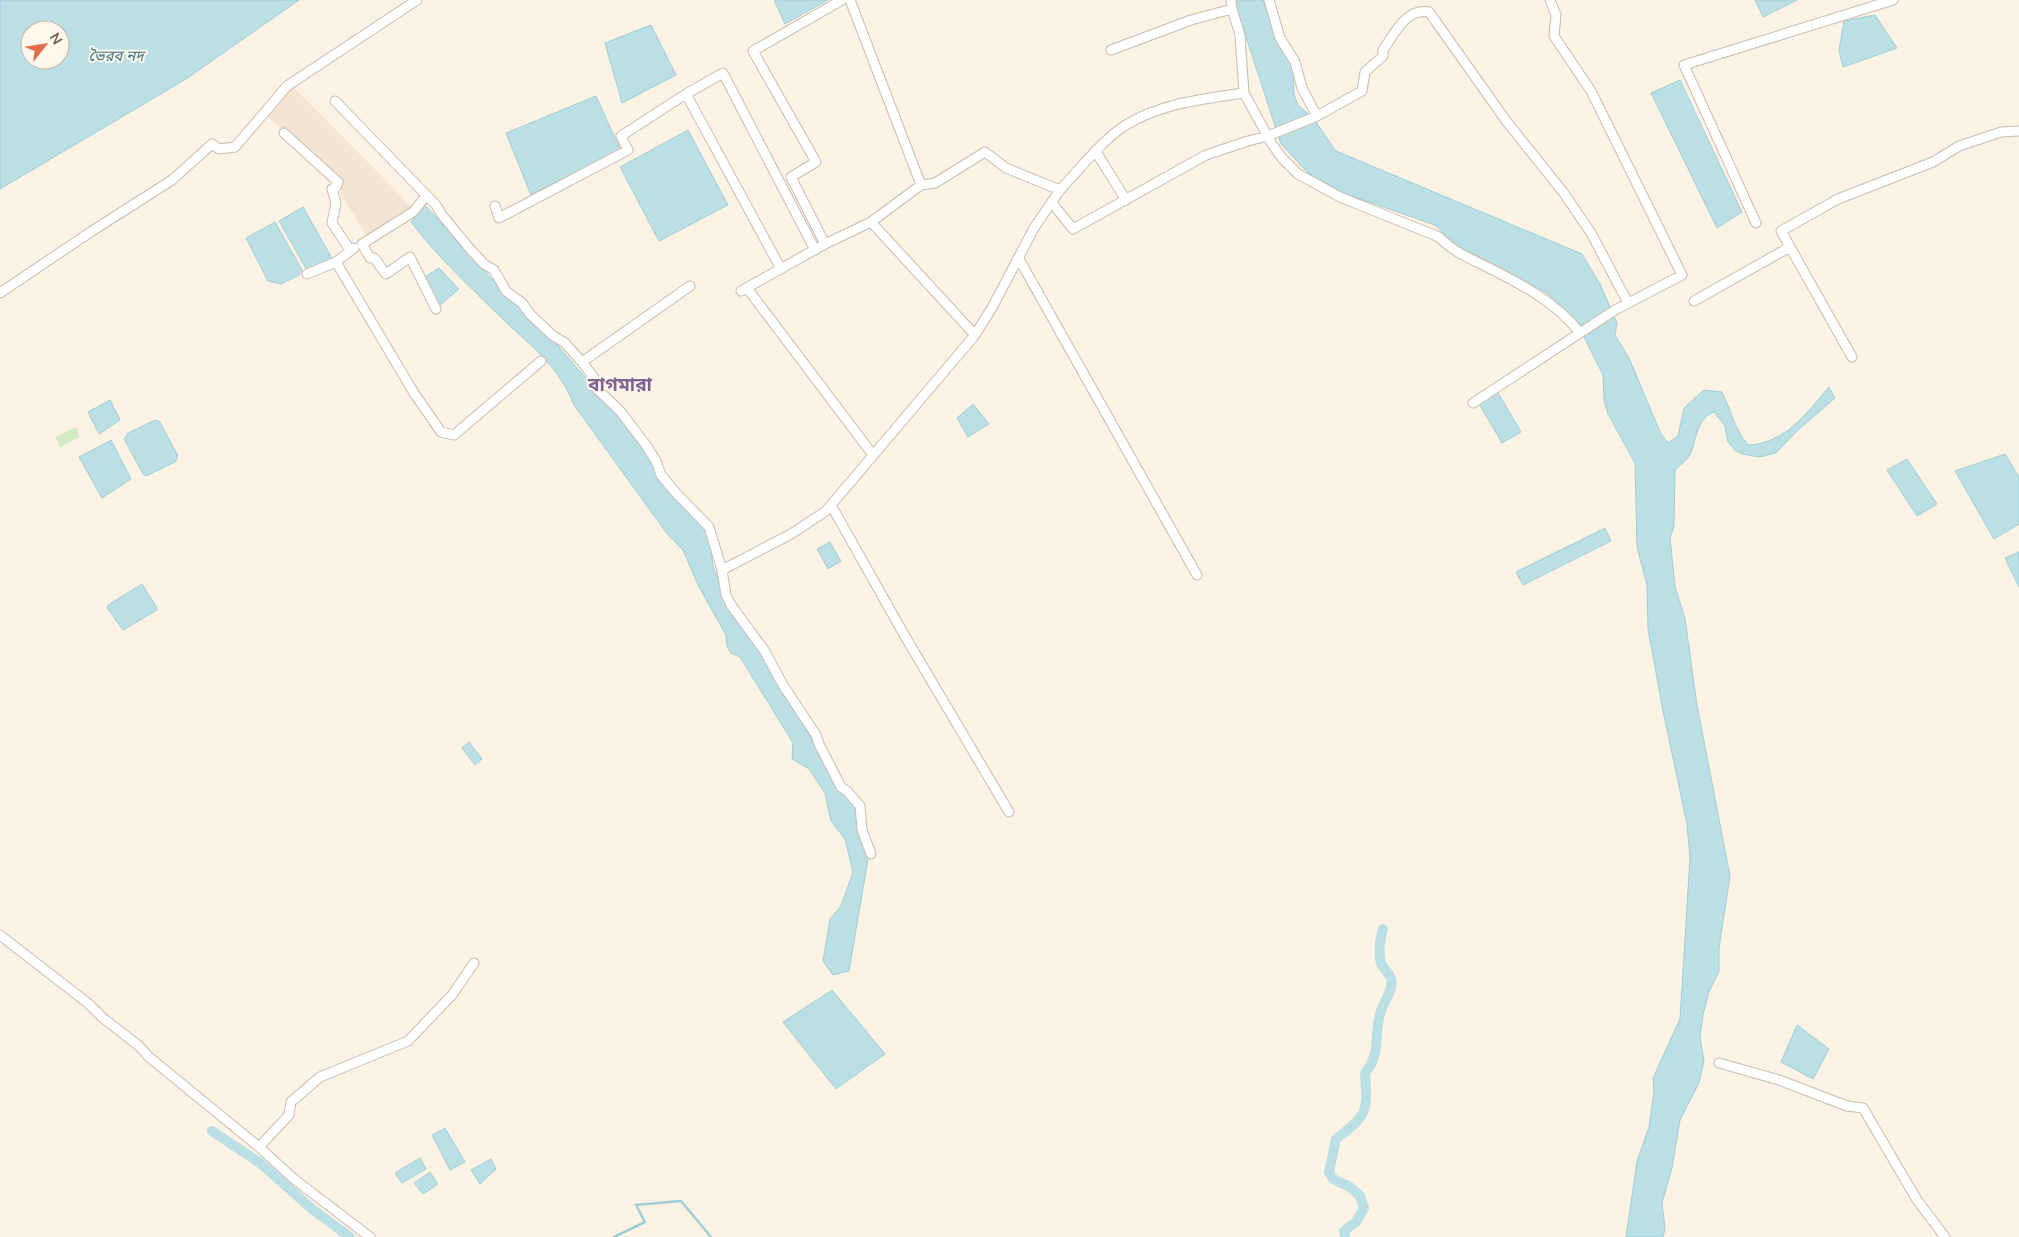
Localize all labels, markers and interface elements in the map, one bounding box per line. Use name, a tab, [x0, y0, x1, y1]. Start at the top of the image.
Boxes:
north arrow	[20, 20, 70, 70]
text: N	[45, 29, 67, 48]
water label: ভৈরব নদ	[89, 46, 146, 66]
district label: বাগমারা	[587, 372, 653, 398]

